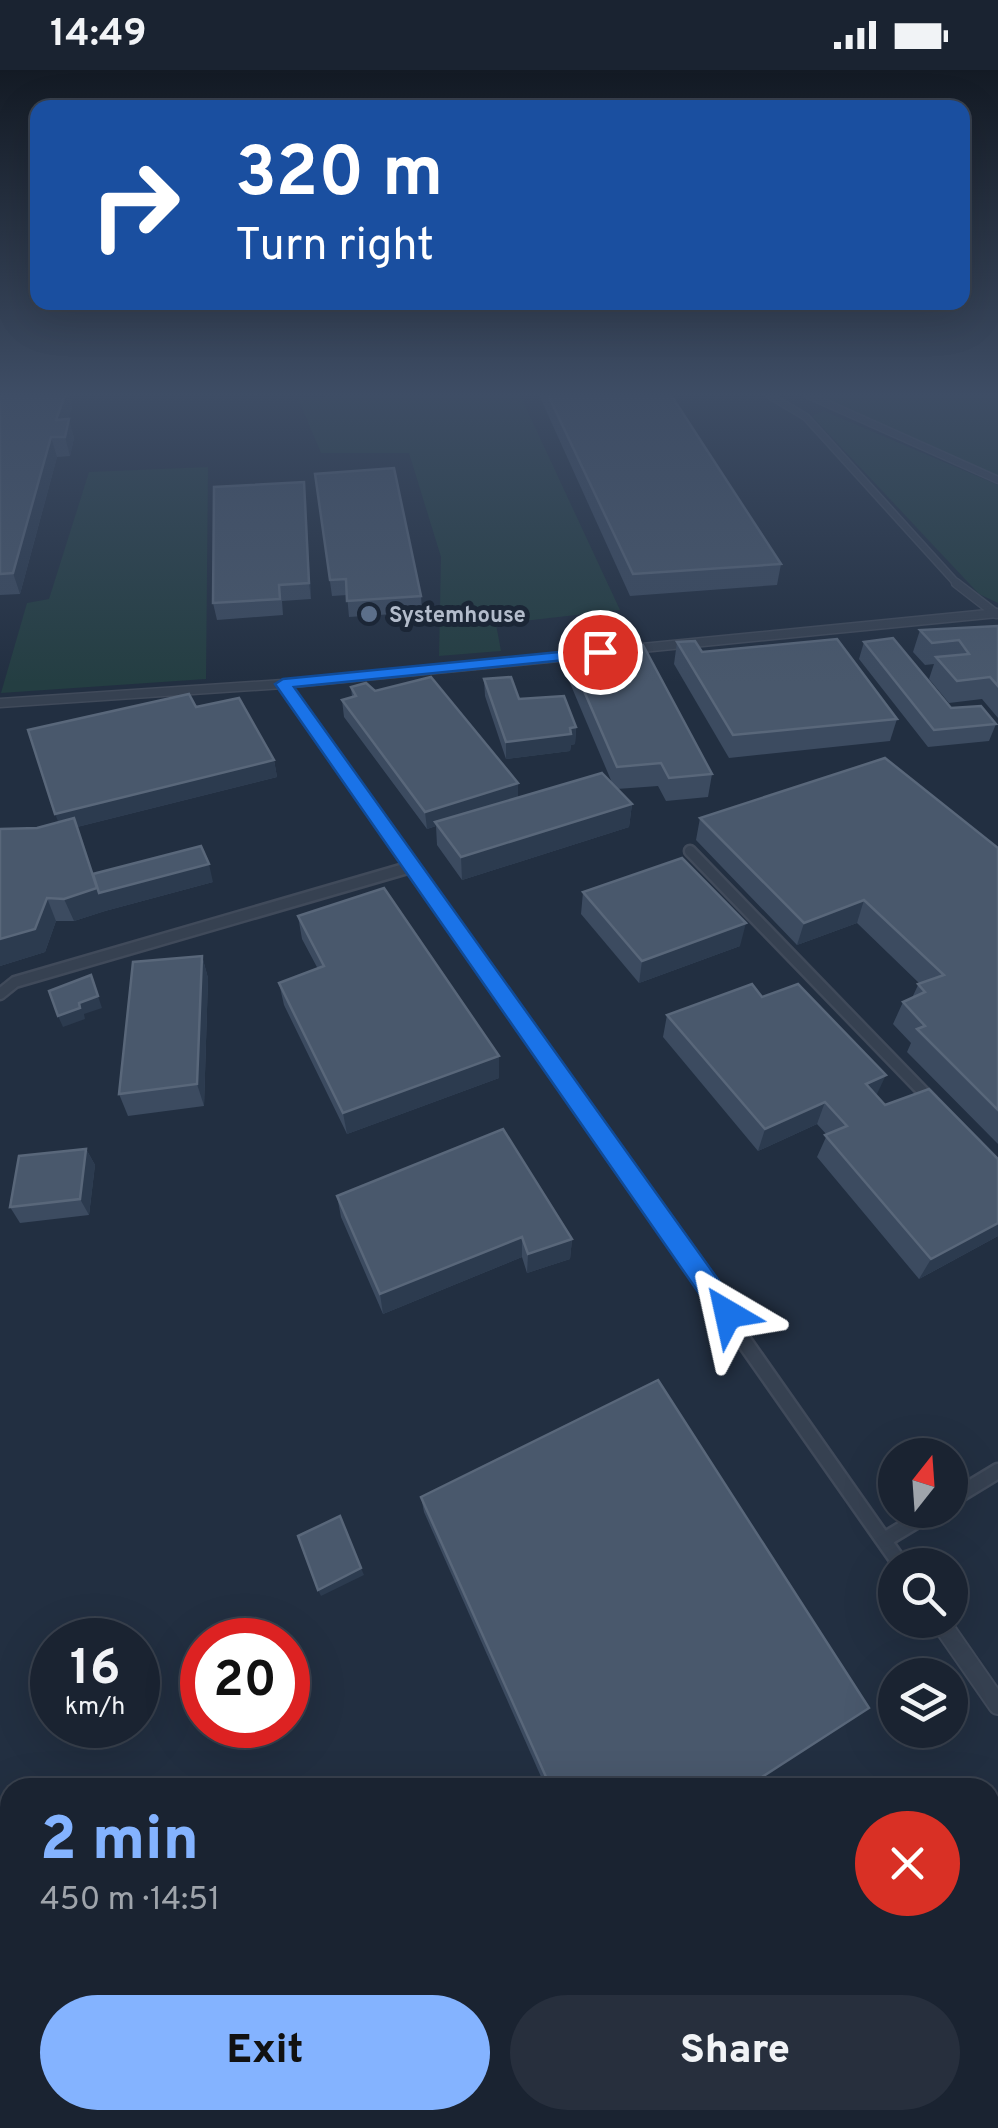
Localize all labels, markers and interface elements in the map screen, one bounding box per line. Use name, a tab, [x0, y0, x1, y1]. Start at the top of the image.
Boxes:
text: 14:49	[50, 11, 147, 60]
text: 320 m	[235, 132, 443, 221]
icon: right	[70, 140, 200, 270]
text: Turn right	[235, 219, 434, 276]
marker: Systemhouse	[358, 603, 380, 625]
place label: Systemhouse	[389, 603, 526, 630]
pin	[558, 610, 643, 695]
icon: arrive	[573, 625, 628, 680]
position arrow	[676, 1262, 780, 1366]
north arrow	[878, 1438, 968, 1528]
map controls	[878, 1438, 968, 1748]
button: search	[878, 1548, 968, 1638]
speed limit sign: 20	[180, 1618, 310, 1748]
text: 16	[70, 1639, 120, 1702]
button: layers	[878, 1658, 968, 1748]
text: km/h	[65, 1692, 125, 1724]
text: 2 min	[40, 1805, 199, 1881]
button: close	[855, 1811, 960, 1916]
text: 450 m · 14:51	[40, 1881, 220, 1921]
button: Exit	[40, 1995, 490, 2110]
button: Share	[510, 1995, 960, 2110]

